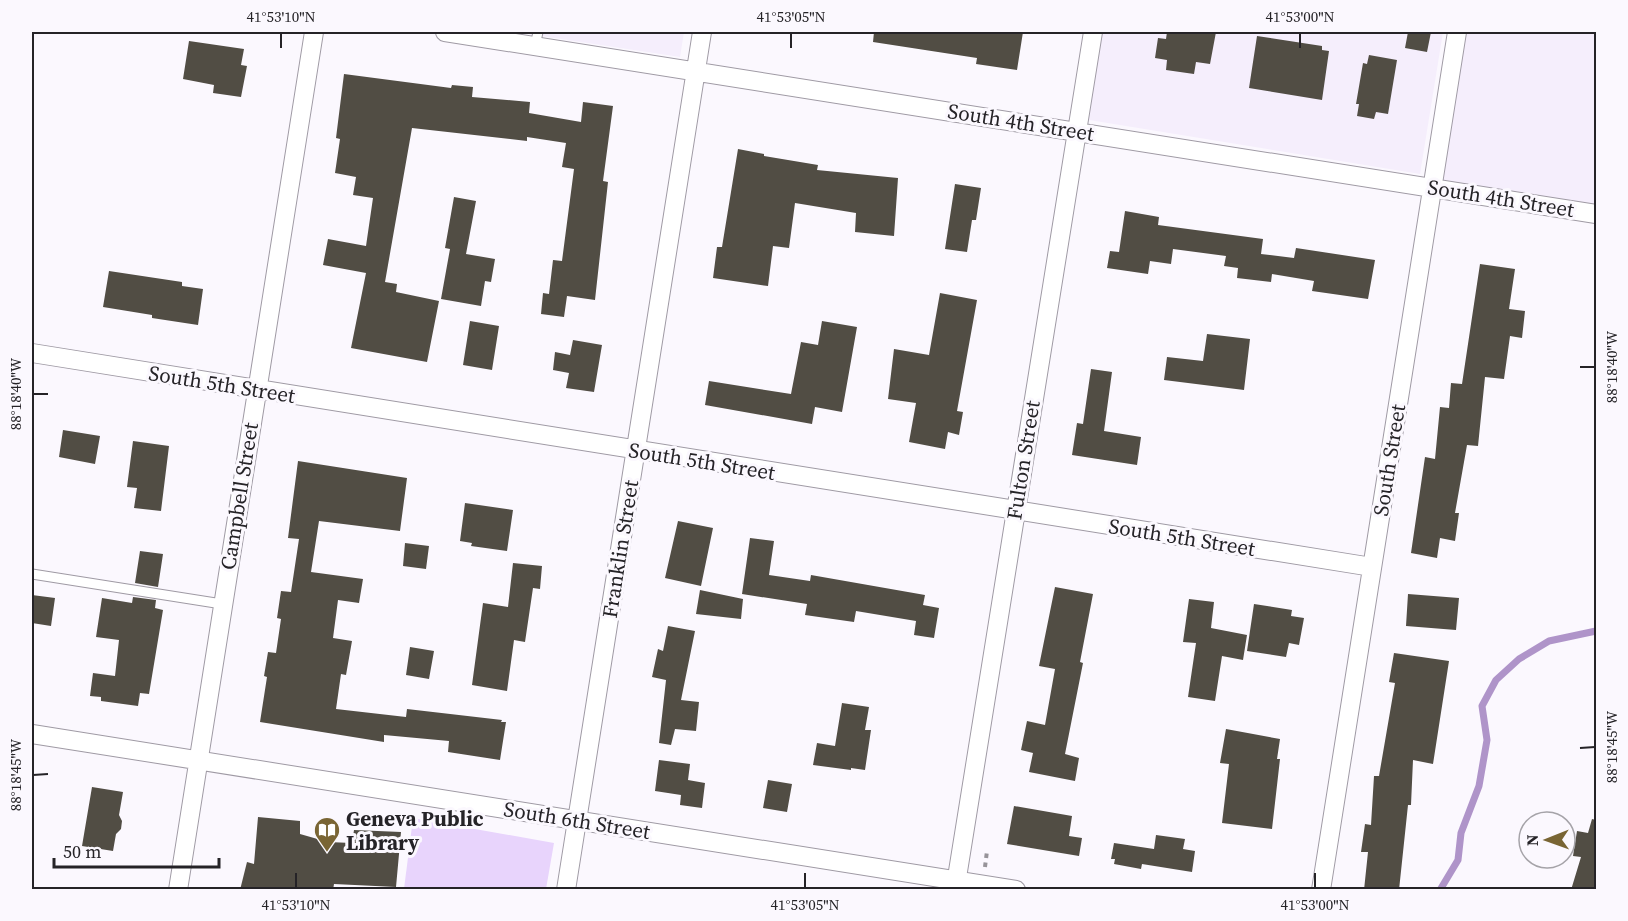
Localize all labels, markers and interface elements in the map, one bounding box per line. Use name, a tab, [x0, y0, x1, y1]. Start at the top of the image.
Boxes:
text: 41°53'10"N	[246, 6, 316, 27]
text: 41°53'05"N	[756, 6, 826, 27]
text: 41°53'00"N	[1265, 6, 1335, 27]
street label: South 4th Street	[946, 96, 1096, 148]
street label: South 4th Street	[1426, 172, 1576, 224]
text: 88°18'40"W	[1601, 330, 1622, 403]
text: 88°18'40"W	[5, 357, 26, 430]
street label: South 5th Street	[147, 358, 297, 410]
street label: Fulton Street	[999, 398, 1047, 522]
street label: South Street	[1366, 402, 1412, 518]
street label: Campbell Street	[213, 420, 265, 572]
street label: South 5th Street	[627, 435, 777, 487]
street label: Franklin Street	[595, 478, 645, 620]
street label: South 5th Street	[1107, 511, 1257, 563]
text: 88°18'45"W	[1601, 710, 1622, 783]
text: 88°18'45"W	[5, 738, 26, 811]
street label: South 6th Street	[502, 794, 652, 846]
place label: Geneva Public Library	[346, 804, 484, 857]
north arrow	[1517, 810, 1577, 870]
library icon: Geneva Public Library	[312, 815, 342, 853]
scale bar	[54, 831, 219, 869]
text: N	[1521, 834, 1543, 846]
text: 50 m	[63, 839, 101, 864]
text: 41°53'10"N	[261, 894, 331, 915]
text: 41°53'05"N	[770, 894, 840, 915]
text: 41°53'00"N	[1280, 894, 1350, 915]

